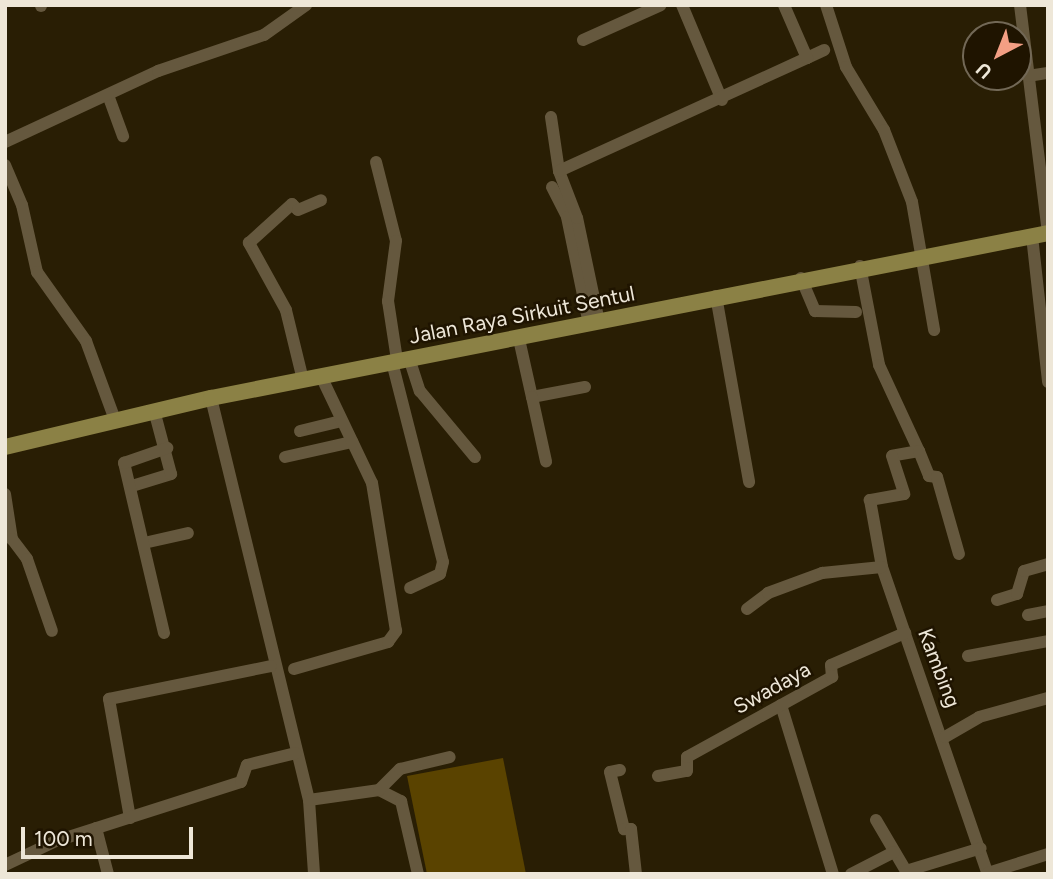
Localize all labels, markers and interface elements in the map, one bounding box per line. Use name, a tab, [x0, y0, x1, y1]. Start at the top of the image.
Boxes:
north arrow	[962, 21, 1032, 91]
text: U	[971, 57, 997, 84]
street label: Jalan Raya Sirkuit Sentul	[407, 281, 637, 349]
street label: Kambing	[912, 625, 966, 711]
street label: Swadaya	[729, 657, 815, 719]
scale bar	[24, 812, 196, 856]
text: 100 m	[34, 826, 93, 851]

